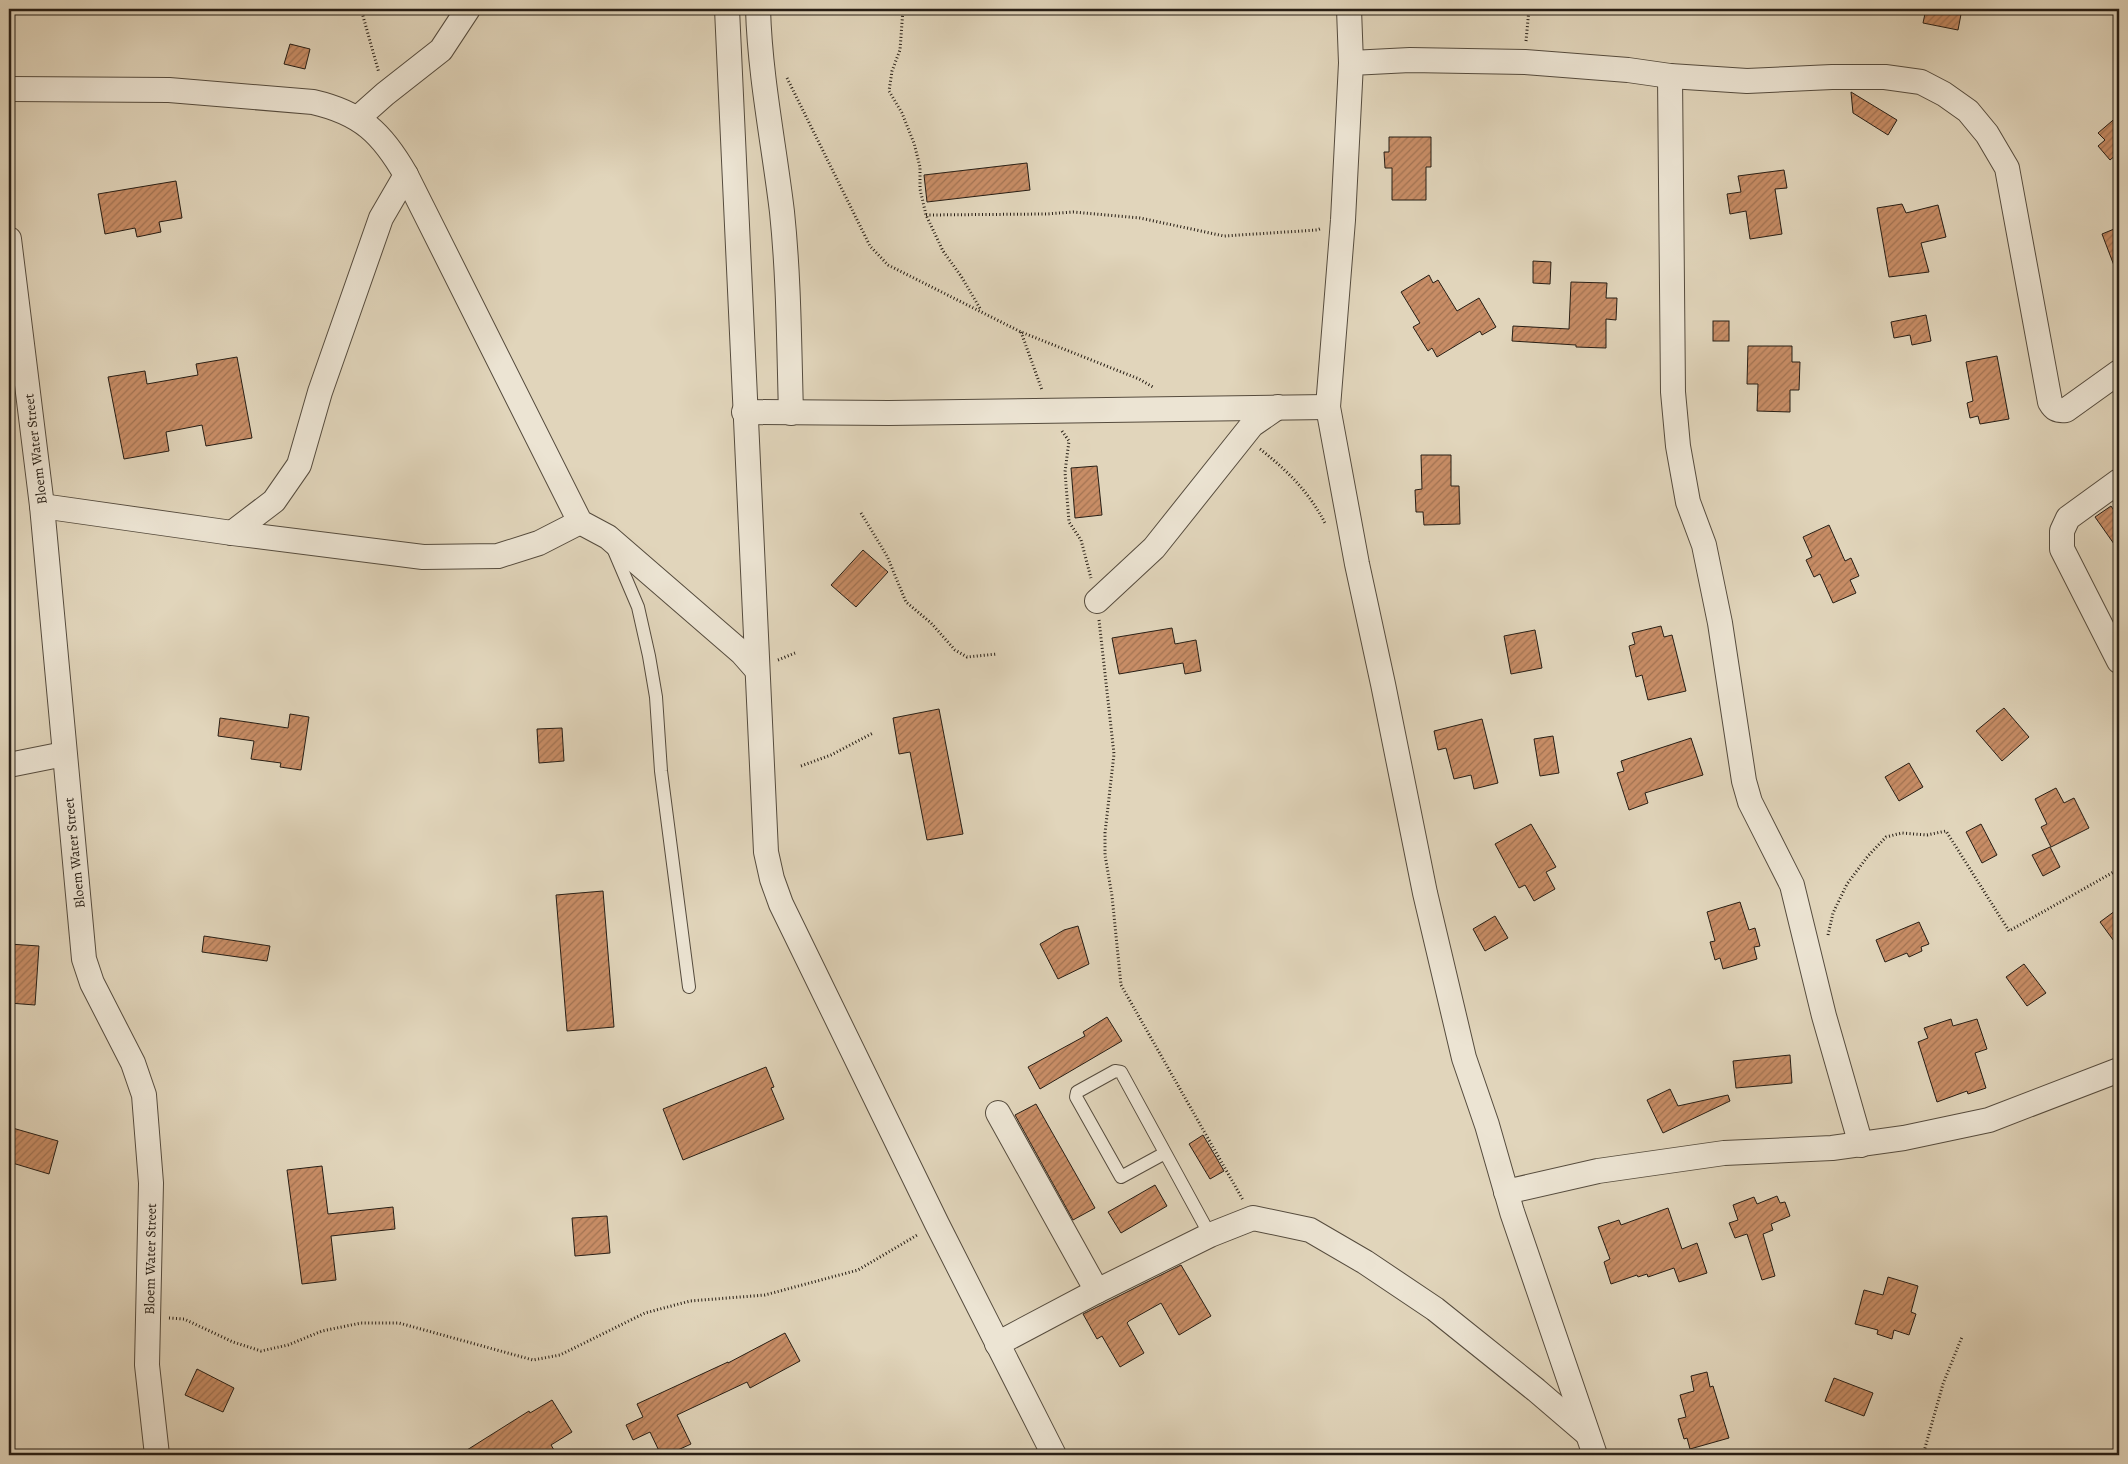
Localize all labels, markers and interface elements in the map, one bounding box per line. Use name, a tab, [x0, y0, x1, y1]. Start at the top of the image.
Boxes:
street label: Bloem Water Street	[19, 392, 52, 505]
street label: Bloem Water Street	[59, 796, 90, 909]
street label: Bloem Water Street	[140, 1203, 161, 1315]

